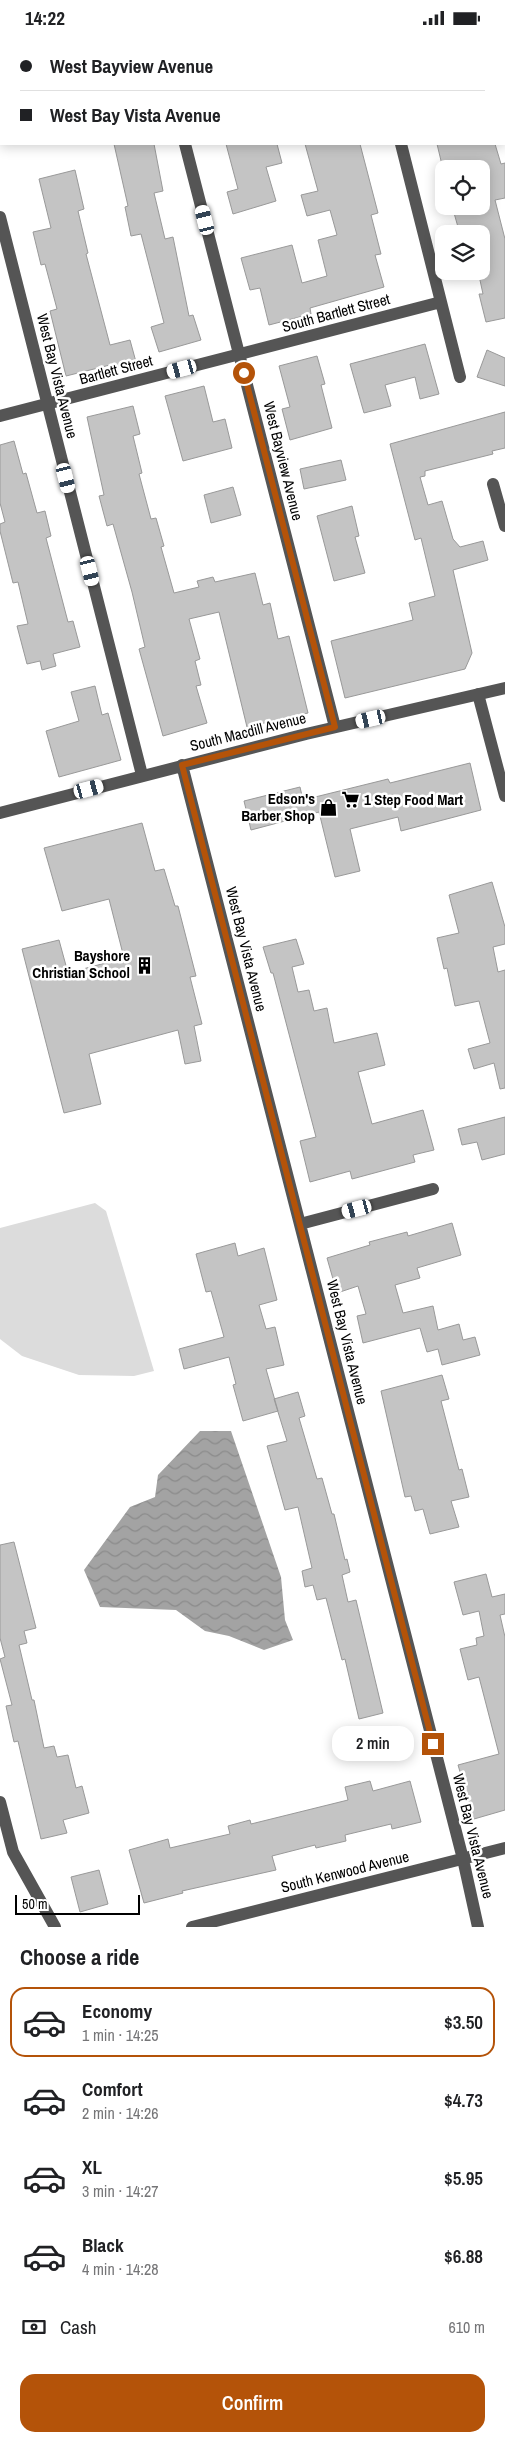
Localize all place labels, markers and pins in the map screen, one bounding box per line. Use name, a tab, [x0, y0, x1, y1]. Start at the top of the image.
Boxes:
place label: Edson's Barber Shop	[241, 788, 315, 826]
place label: 1 Step Food Mart	[364, 789, 463, 810]
supermarket icon: 1 Step Food Mart	[340, 790, 360, 810]
shop icon: Edson's Barber Shop	[319, 798, 339, 818]
place label: Bayshore Christian School	[32, 945, 130, 983]
building icon: Bayshore Christian School	[134, 955, 154, 975]

